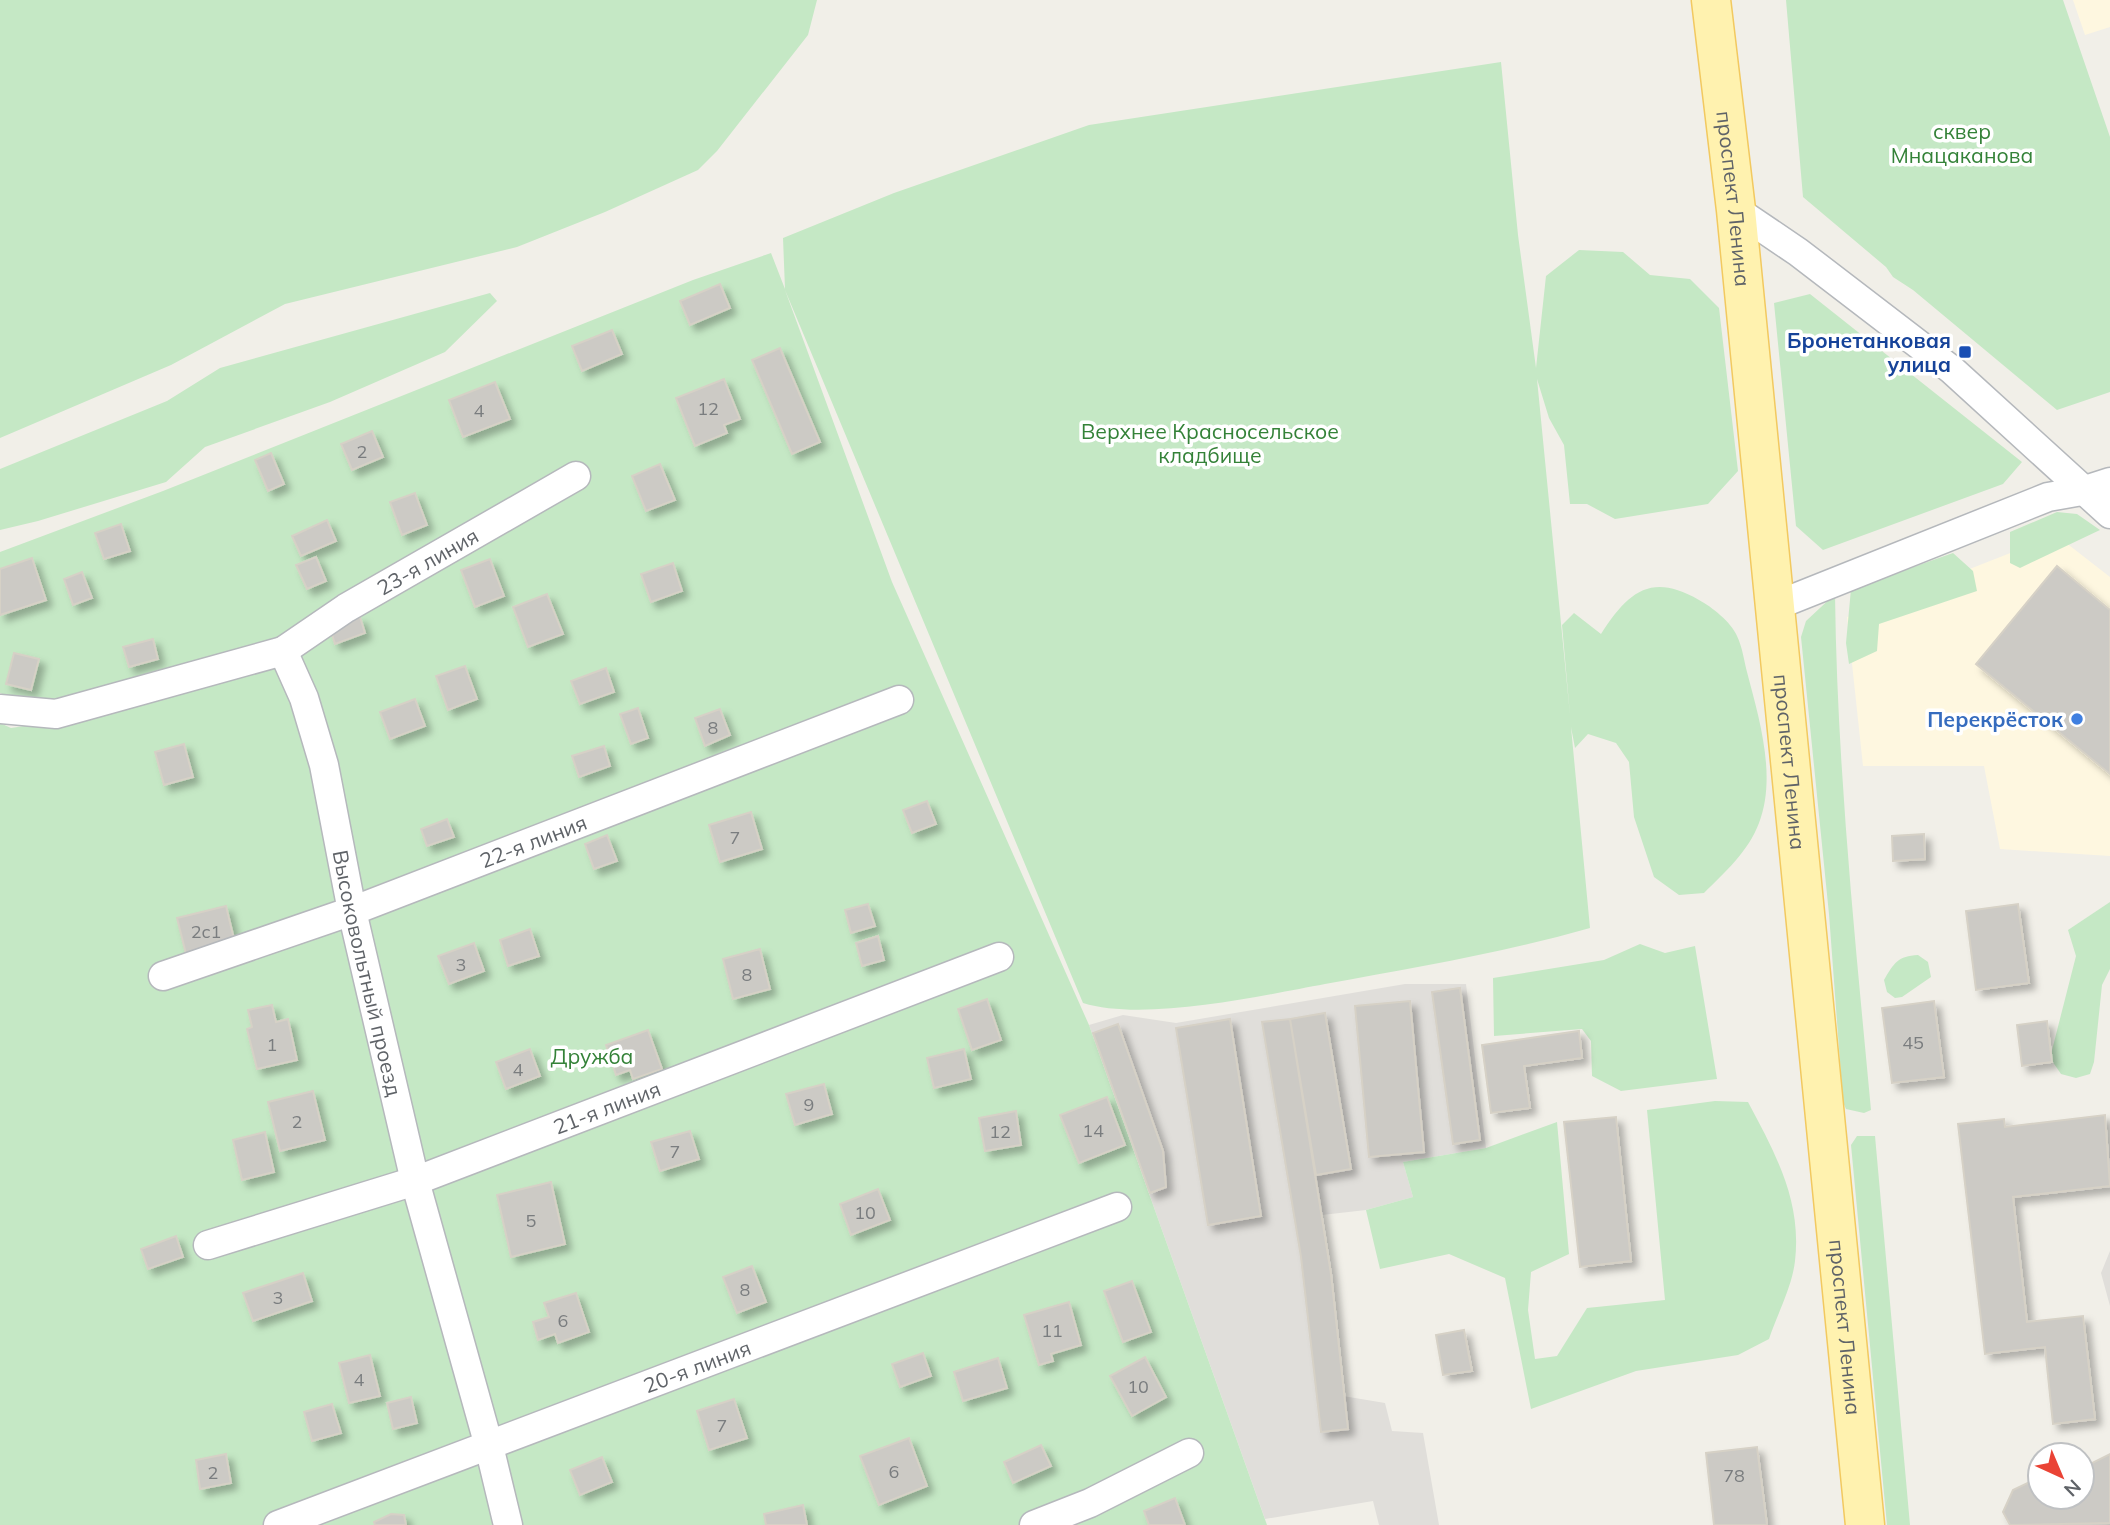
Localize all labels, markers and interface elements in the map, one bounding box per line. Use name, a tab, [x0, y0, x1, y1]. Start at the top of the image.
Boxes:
street label: проспект Ленина	[1711, 109, 1756, 288]
park label: сквер Мнацаканова	[1891, 118, 2033, 168]
place label: Бронетанковая улица	[1787, 327, 1951, 377]
marker: Бронетанковая улица	[1957, 344, 1973, 360]
house number: 12	[697, 397, 719, 420]
house number: 4	[474, 399, 485, 422]
park label: Верхнее Красносельское кладбище	[1081, 418, 1339, 468]
house number: 2	[357, 440, 367, 463]
street label: 23-я линия	[372, 522, 483, 601]
street label: проспект Ленина	[1769, 673, 1812, 851]
place label: Перекрёсток	[1927, 706, 2064, 732]
marker: Перекрёсток	[2069, 711, 2085, 727]
house number: 8	[708, 716, 718, 739]
street label: 22-я линия	[476, 809, 590, 874]
house number: 7	[730, 826, 740, 849]
street label: Высоковольтный проезд	[328, 848, 408, 1099]
house number: 2с1	[191, 920, 221, 943]
house number: 3	[456, 953, 466, 976]
house number: 8	[742, 963, 752, 986]
house number: 45	[1902, 1031, 1924, 1054]
house number: 1	[267, 1033, 277, 1056]
park label: Дружба	[551, 1043, 633, 1069]
house number: 4	[513, 1058, 524, 1081]
street label: 21-я линия	[549, 1075, 664, 1140]
house number: 9	[804, 1093, 814, 1116]
house number: 2	[292, 1110, 302, 1133]
house number: 14	[1082, 1119, 1104, 1142]
house number: 12	[989, 1120, 1011, 1143]
house number: 7	[670, 1140, 680, 1163]
house number: 10	[854, 1201, 876, 1224]
house number: 5	[526, 1209, 537, 1232]
street label: проспект Ленина	[1824, 1238, 1867, 1416]
house number: 8	[740, 1278, 750, 1301]
house number: 3	[273, 1286, 283, 1309]
house number: 6	[558, 1309, 568, 1332]
house number: 11	[1041, 1319, 1063, 1342]
street label: 20-я линия	[640, 1334, 754, 1398]
house number: 4	[354, 1368, 365, 1391]
house number: 10	[1127, 1375, 1149, 1398]
house number: 7	[717, 1414, 727, 1437]
north arrow	[2026, 1441, 2096, 1511]
house number: 6	[889, 1460, 899, 1483]
house number: 2	[208, 1461, 218, 1484]
house number: 78	[1723, 1464, 1745, 1487]
text: N	[2059, 1475, 2086, 1502]

